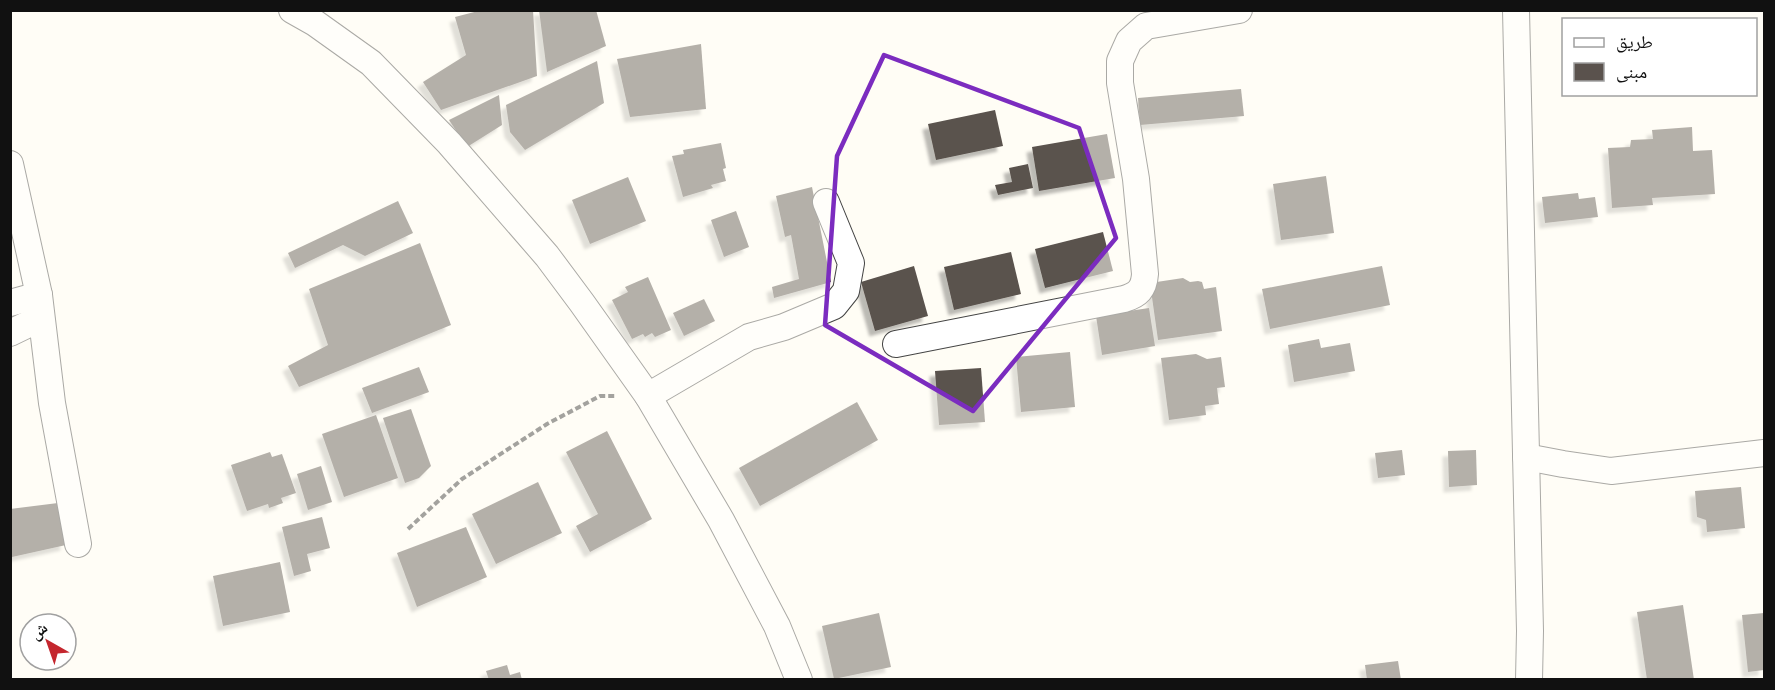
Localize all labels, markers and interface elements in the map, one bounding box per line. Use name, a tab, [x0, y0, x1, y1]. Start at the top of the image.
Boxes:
legend	[1562, 18, 1757, 96]
text: طريق	[1616, 32, 1653, 53]
text: مبنى	[1616, 62, 1647, 83]
north arrow	[18, 612, 78, 672]
text: ش	[27, 619, 51, 644]

